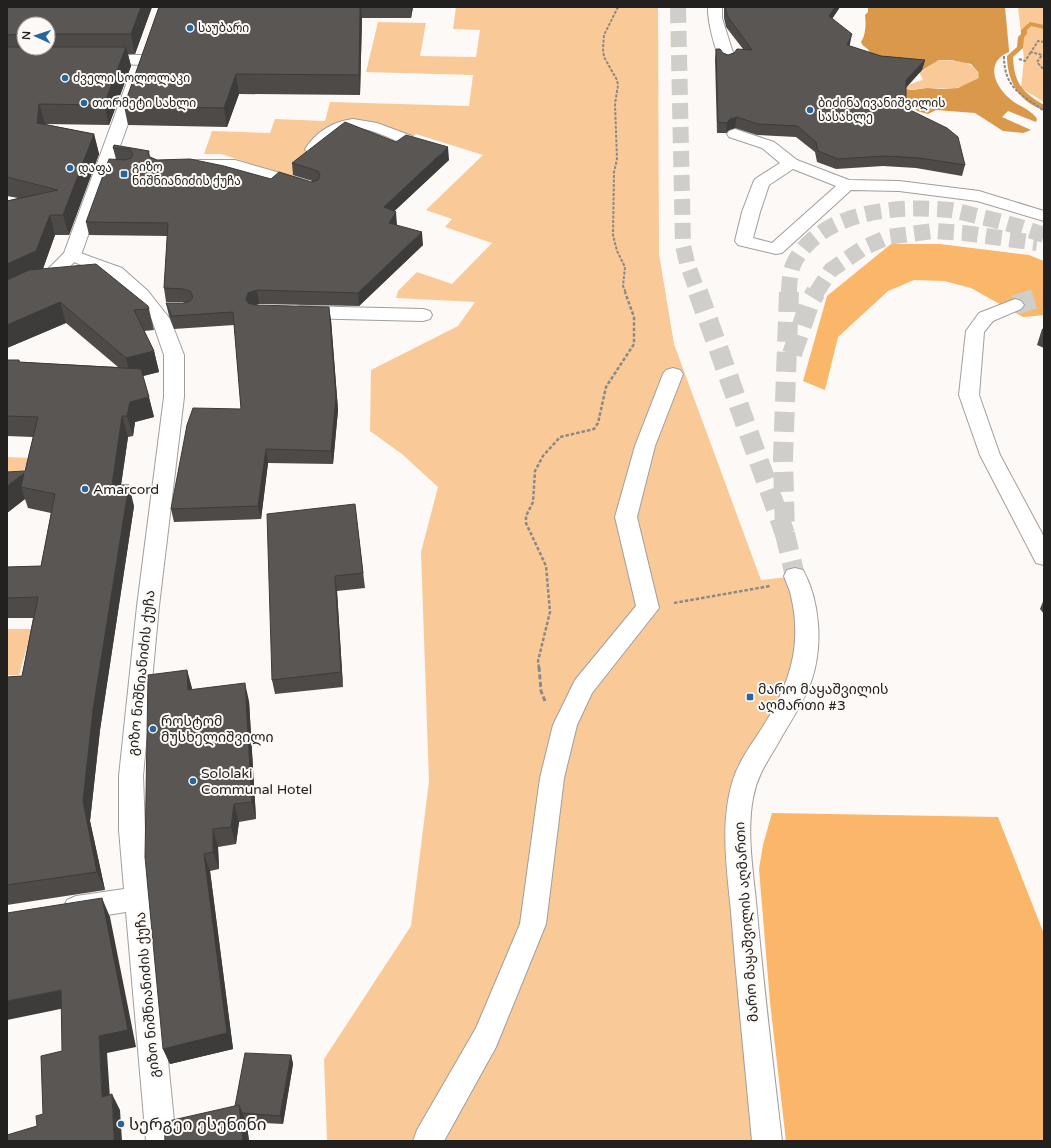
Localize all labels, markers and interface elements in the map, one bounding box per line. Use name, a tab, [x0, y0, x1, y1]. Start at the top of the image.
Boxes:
north arrow	[16, 16, 56, 56]
place label: საუბარი	[198, 21, 249, 35]
marker: საუბარი	[185, 23, 195, 33]
text: N	[20, 31, 33, 40]
place label: ძველი სოლოლაკი	[73, 71, 190, 86]
marker: ძველი სოლოლაკი	[60, 73, 70, 83]
place label: თორმეტი სახლი	[92, 96, 196, 111]
place label: ბიძინა ივანიშვილის სასახლე	[818, 96, 946, 125]
marker: თორმეტი სახლი	[79, 98, 89, 108]
marker: ბიძინა ივანიშვილის სასახლე	[805, 105, 815, 115]
place label: გიზო ნიშნიანიძის ქუჩა	[132, 160, 241, 188]
place label: დაფა	[78, 161, 112, 176]
marker: დაფა	[65, 163, 75, 173]
marker: გიზო ნიშნიანიძის ქუჩა	[119, 169, 129, 179]
place label: Amarcord	[93, 481, 159, 498]
marker: Amarcord	[80, 484, 90, 494]
street label: გიზო ნიშნიანიძის ქუჩა	[124, 589, 159, 757]
place label: მარო მაყაშვილის აღმართი #3	[758, 681, 888, 714]
marker: მარო მაყაშვილის აღმართი #3	[745, 692, 755, 702]
place label: როსტომ მუსხელიშვილი	[161, 713, 274, 746]
marker: როსტომ მუსხელიშვილი	[148, 724, 158, 734]
place label: Sololaki Communal Hotel	[201, 765, 312, 798]
marker: Sololaki Communal Hotel	[188, 776, 198, 786]
street label: მარო მაყაშვილის აღმართი	[731, 821, 762, 1023]
street label: გიზო ნიშნიანიძის ქუჩა	[132, 911, 163, 1079]
place label: სერგეი ესენინი	[129, 1114, 267, 1135]
marker: სერგეი ესენინი	[116, 1119, 126, 1129]

